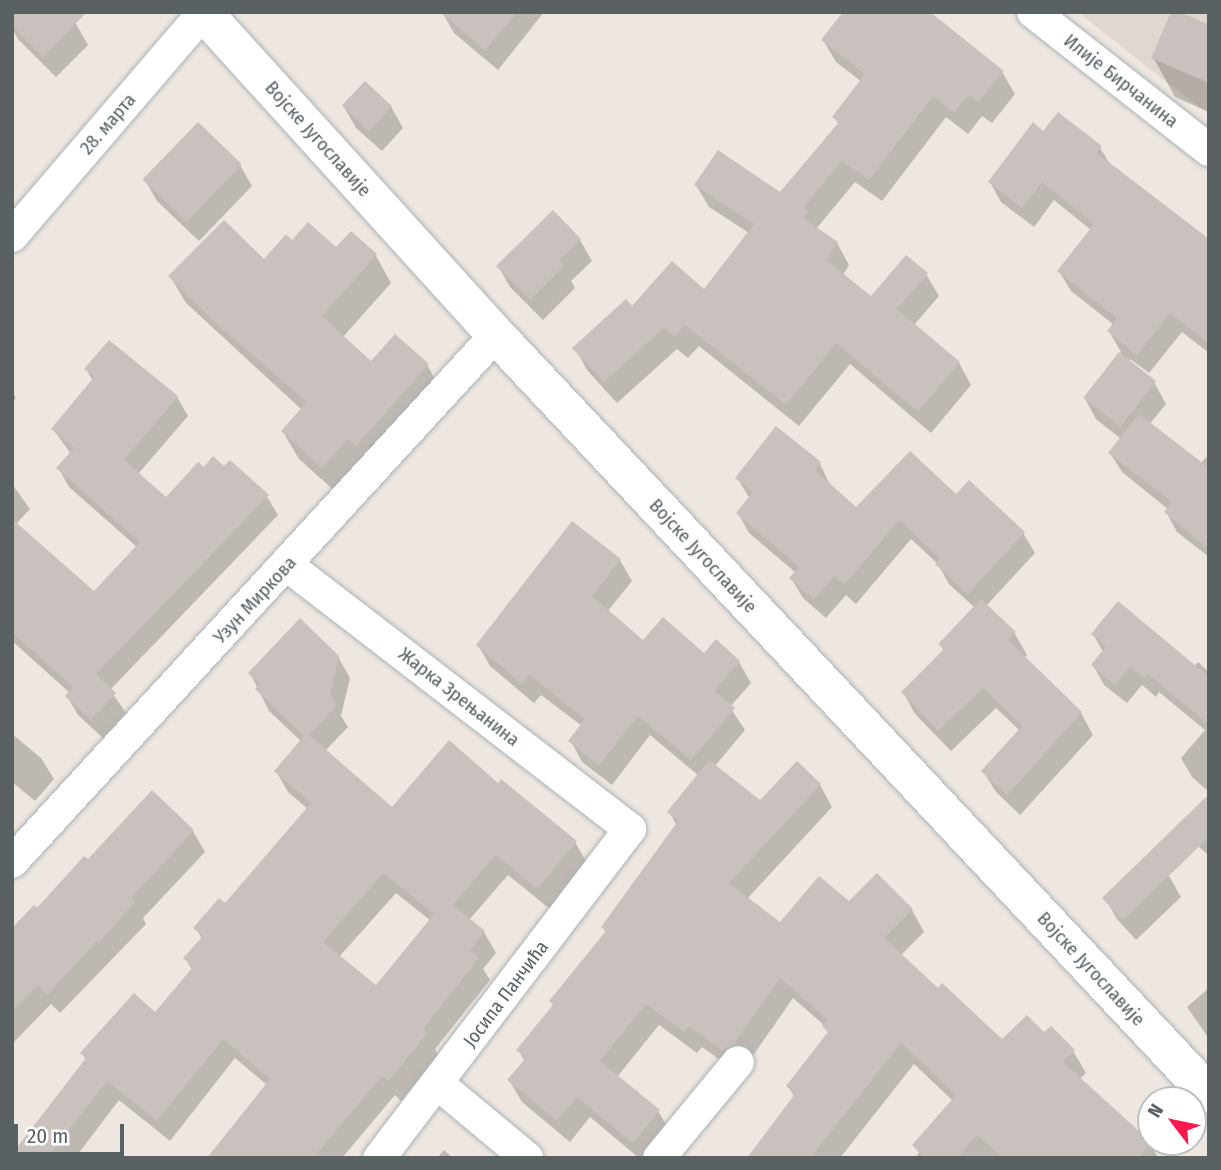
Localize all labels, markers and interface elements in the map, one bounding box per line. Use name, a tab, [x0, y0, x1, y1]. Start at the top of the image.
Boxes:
street label: Илије Бирчанина	[1059, 29, 1183, 133]
street label: Војске Југославије	[260, 77, 376, 201]
street label: 28. марта	[75, 89, 141, 159]
street label: Војске Југославије	[644, 494, 762, 618]
street label: Узун Миркова	[209, 552, 301, 648]
street label: Жарка Зрењанина	[394, 643, 524, 751]
street label: Војске Југославије	[1032, 907, 1150, 1031]
street label: Јосипа Панчића	[459, 936, 553, 1052]
north arrow	[1137, 1086, 1207, 1156]
text: N	[1143, 1100, 1168, 1122]
scale bar	[18, 1110, 128, 1154]
text: 20 m	[27, 1123, 68, 1149]

